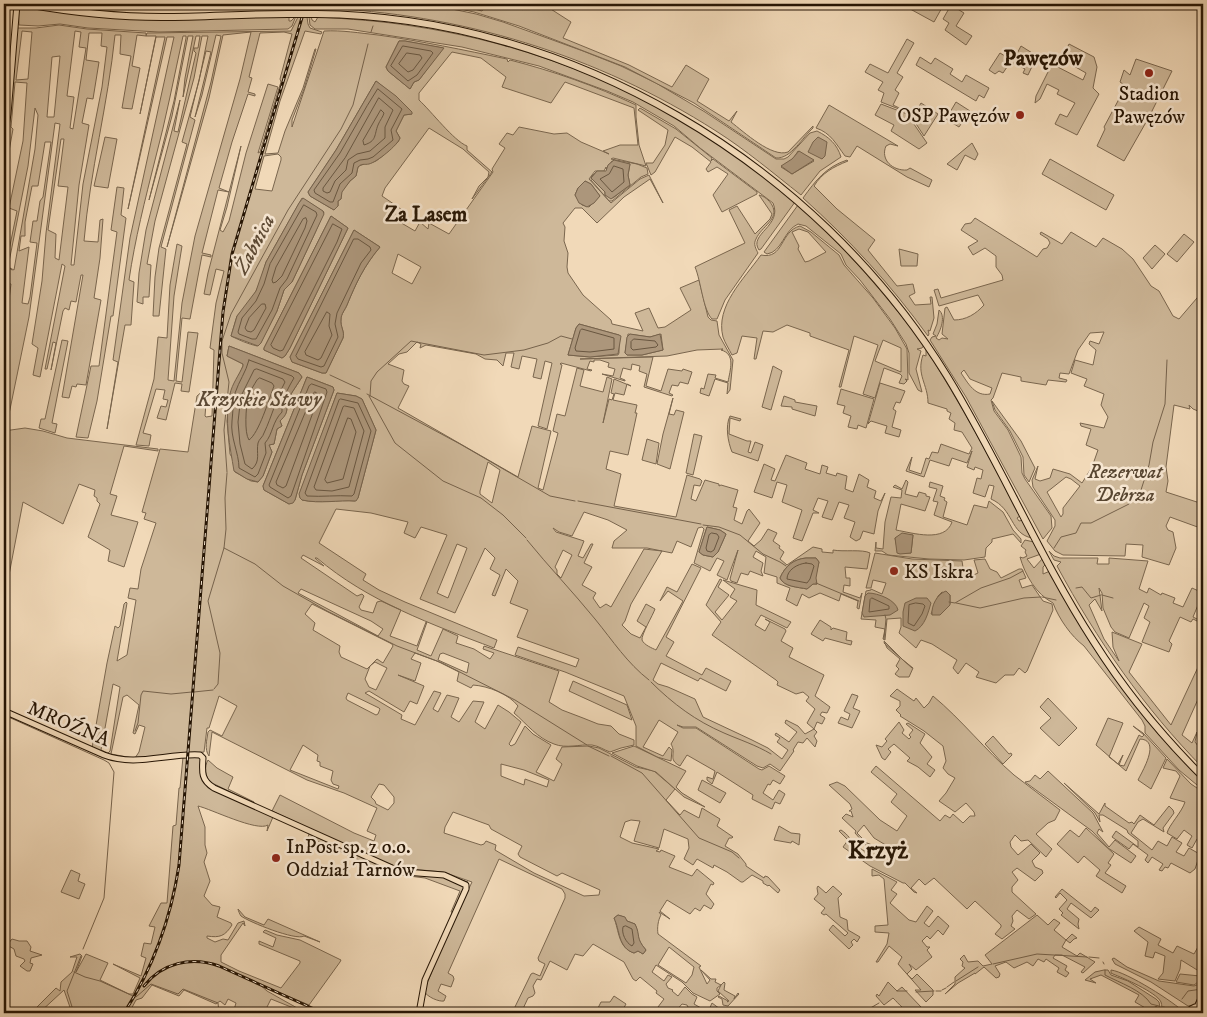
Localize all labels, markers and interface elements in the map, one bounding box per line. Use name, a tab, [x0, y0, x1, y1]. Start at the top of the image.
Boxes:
district label: Pawęzów	[1003, 45, 1084, 72]
marker: Stadion Pawęzów	[1143, 67, 1155, 79]
place label: Stadion Pawęzów	[1113, 82, 1185, 130]
place label: OSP Pawęzów	[897, 104, 1010, 129]
marker: OSP Pawęzów	[1014, 109, 1026, 121]
district label: Za Lasem	[385, 202, 467, 228]
water label: Żabnica	[227, 210, 281, 279]
water label: Krzyskie Stawy	[196, 387, 323, 413]
park label: Rezerwat Debrza	[1087, 460, 1164, 508]
place label: KS Iskra	[904, 560, 974, 585]
marker: KS Iskra	[888, 565, 900, 577]
street label: MROŹNA	[23, 695, 114, 753]
place label: InPost sp. z o.o. Oddział Tarnów	[286, 835, 415, 883]
district label: Krzyż	[848, 835, 908, 866]
marker: InPost sp. z o.o. Oddział Tarnów	[270, 852, 282, 864]

